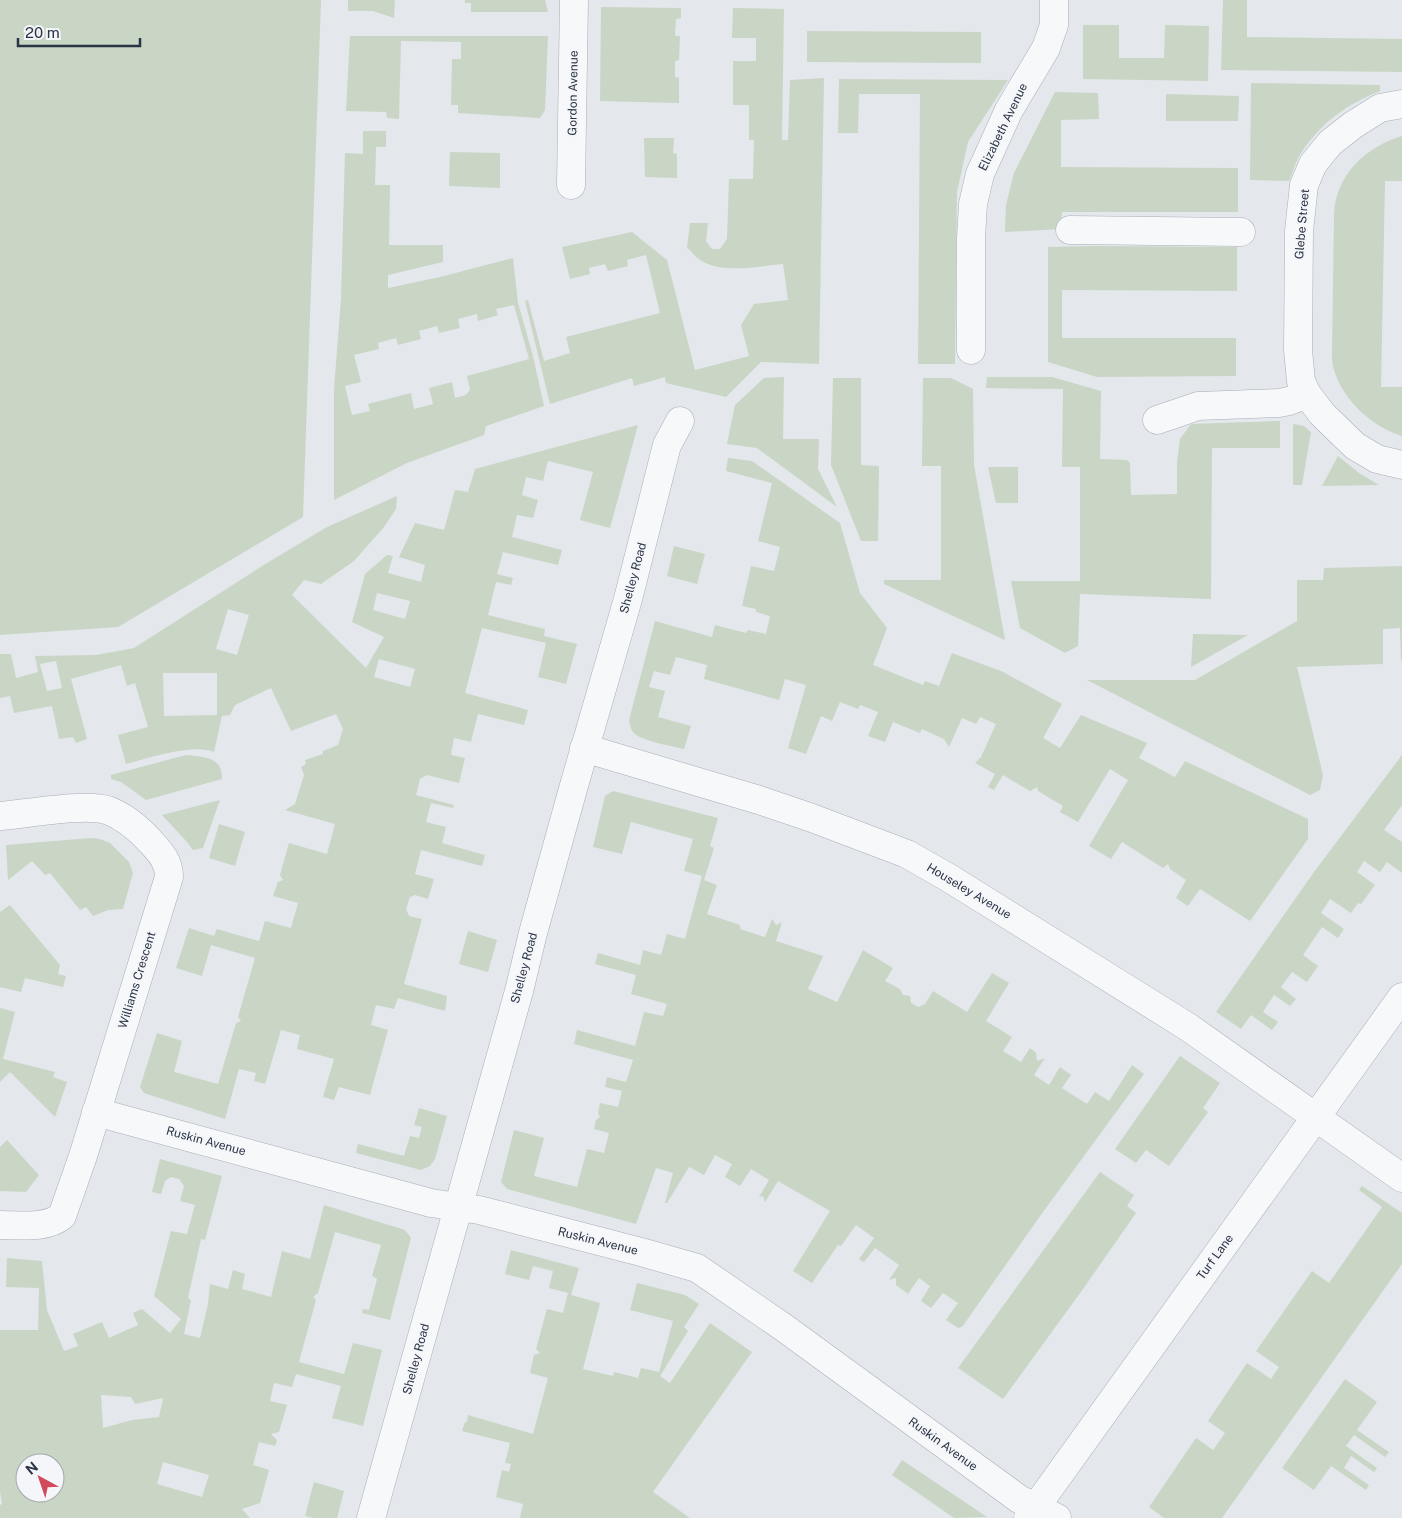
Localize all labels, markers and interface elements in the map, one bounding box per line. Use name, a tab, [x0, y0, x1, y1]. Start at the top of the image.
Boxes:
scale bar	[18, 15, 140, 47]
text: 20 m	[25, 24, 60, 41]
street label: Gordon Avenue	[565, 50, 581, 136]
street label: Elizabeth Avenue	[976, 81, 1030, 173]
street label: Glebe Street	[1292, 188, 1312, 260]
street label: Shelley Road	[617, 541, 649, 615]
street label: Houseley Avenue	[924, 860, 1014, 922]
street label: Williams Crescent	[116, 929, 159, 1030]
street label: Shelley Road	[508, 931, 540, 1005]
street label: Ruskin Avenue	[165, 1124, 248, 1158]
street label: Ruskin Avenue	[557, 1224, 640, 1258]
street label: Turf Lane	[1194, 1231, 1236, 1283]
street label: Shelley Road	[400, 1322, 432, 1396]
street label: Ruskin Avenue	[906, 1414, 980, 1474]
north arrow	[15, 1453, 65, 1503]
text: N	[22, 1458, 41, 1478]

